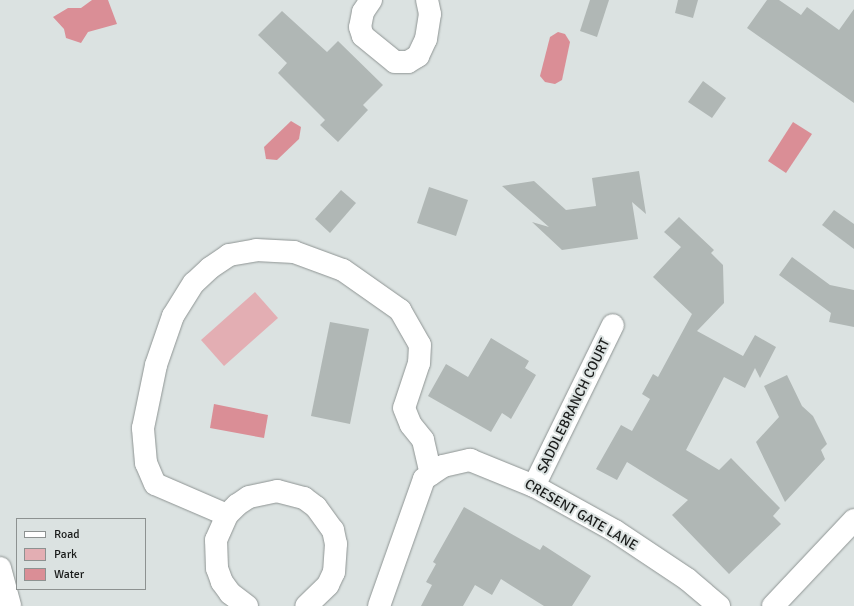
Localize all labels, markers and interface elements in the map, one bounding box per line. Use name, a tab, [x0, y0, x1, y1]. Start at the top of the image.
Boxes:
street label: SADDLEBRANCH COURT	[534, 336, 614, 476]
street label: CRESENT GATE LANE	[521, 476, 641, 554]
legend	[16, 518, 146, 590]
text: Road	[54, 527, 80, 542]
text: Park	[54, 547, 77, 562]
text: Water	[54, 567, 84, 582]

